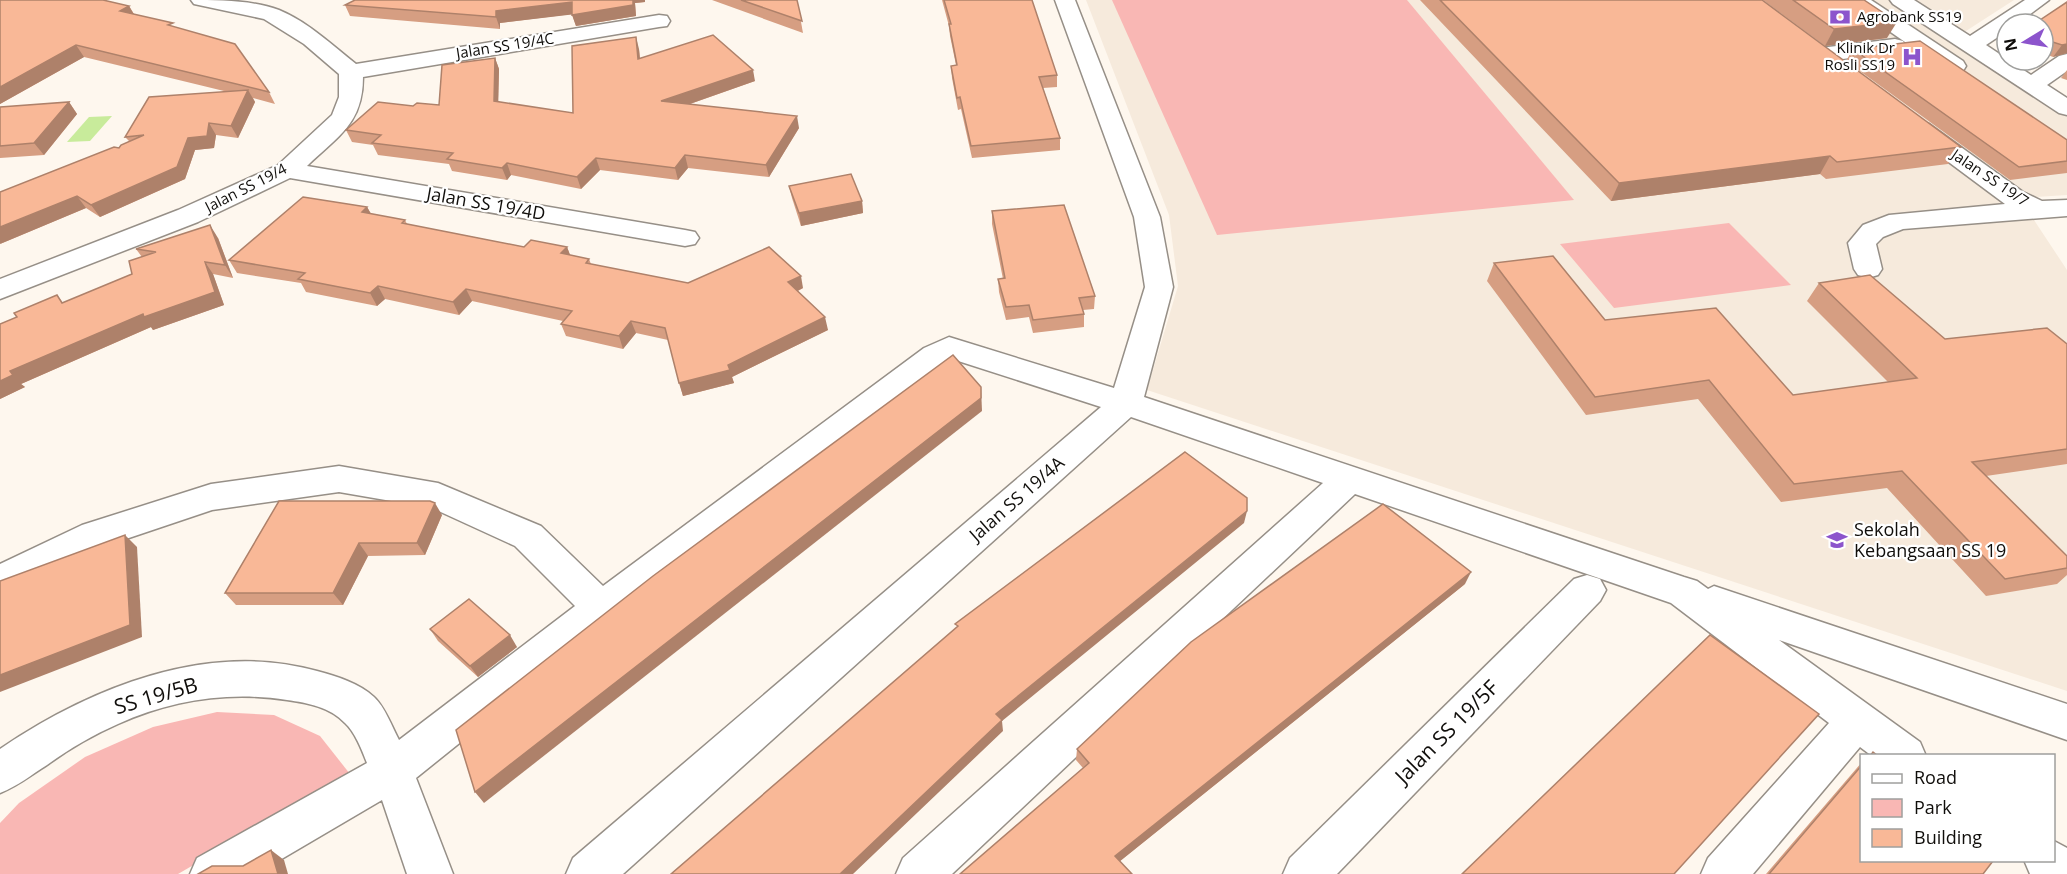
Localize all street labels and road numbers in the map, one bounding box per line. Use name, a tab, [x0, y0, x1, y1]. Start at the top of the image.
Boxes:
street label: Jalan SS 19/4C	[453, 27, 555, 63]
street label: Jalan SS 19/7	[1946, 143, 2033, 210]
street label: Jalan SS 19/4	[199, 158, 290, 217]
street label: Jalan SS 19/4D	[423, 180, 547, 225]
street label: Jalan SS 19/4A	[962, 450, 1069, 547]
street label: SS 19/5B	[111, 670, 201, 720]
street label: Jalan SS 19/5F	[1387, 673, 1504, 791]

